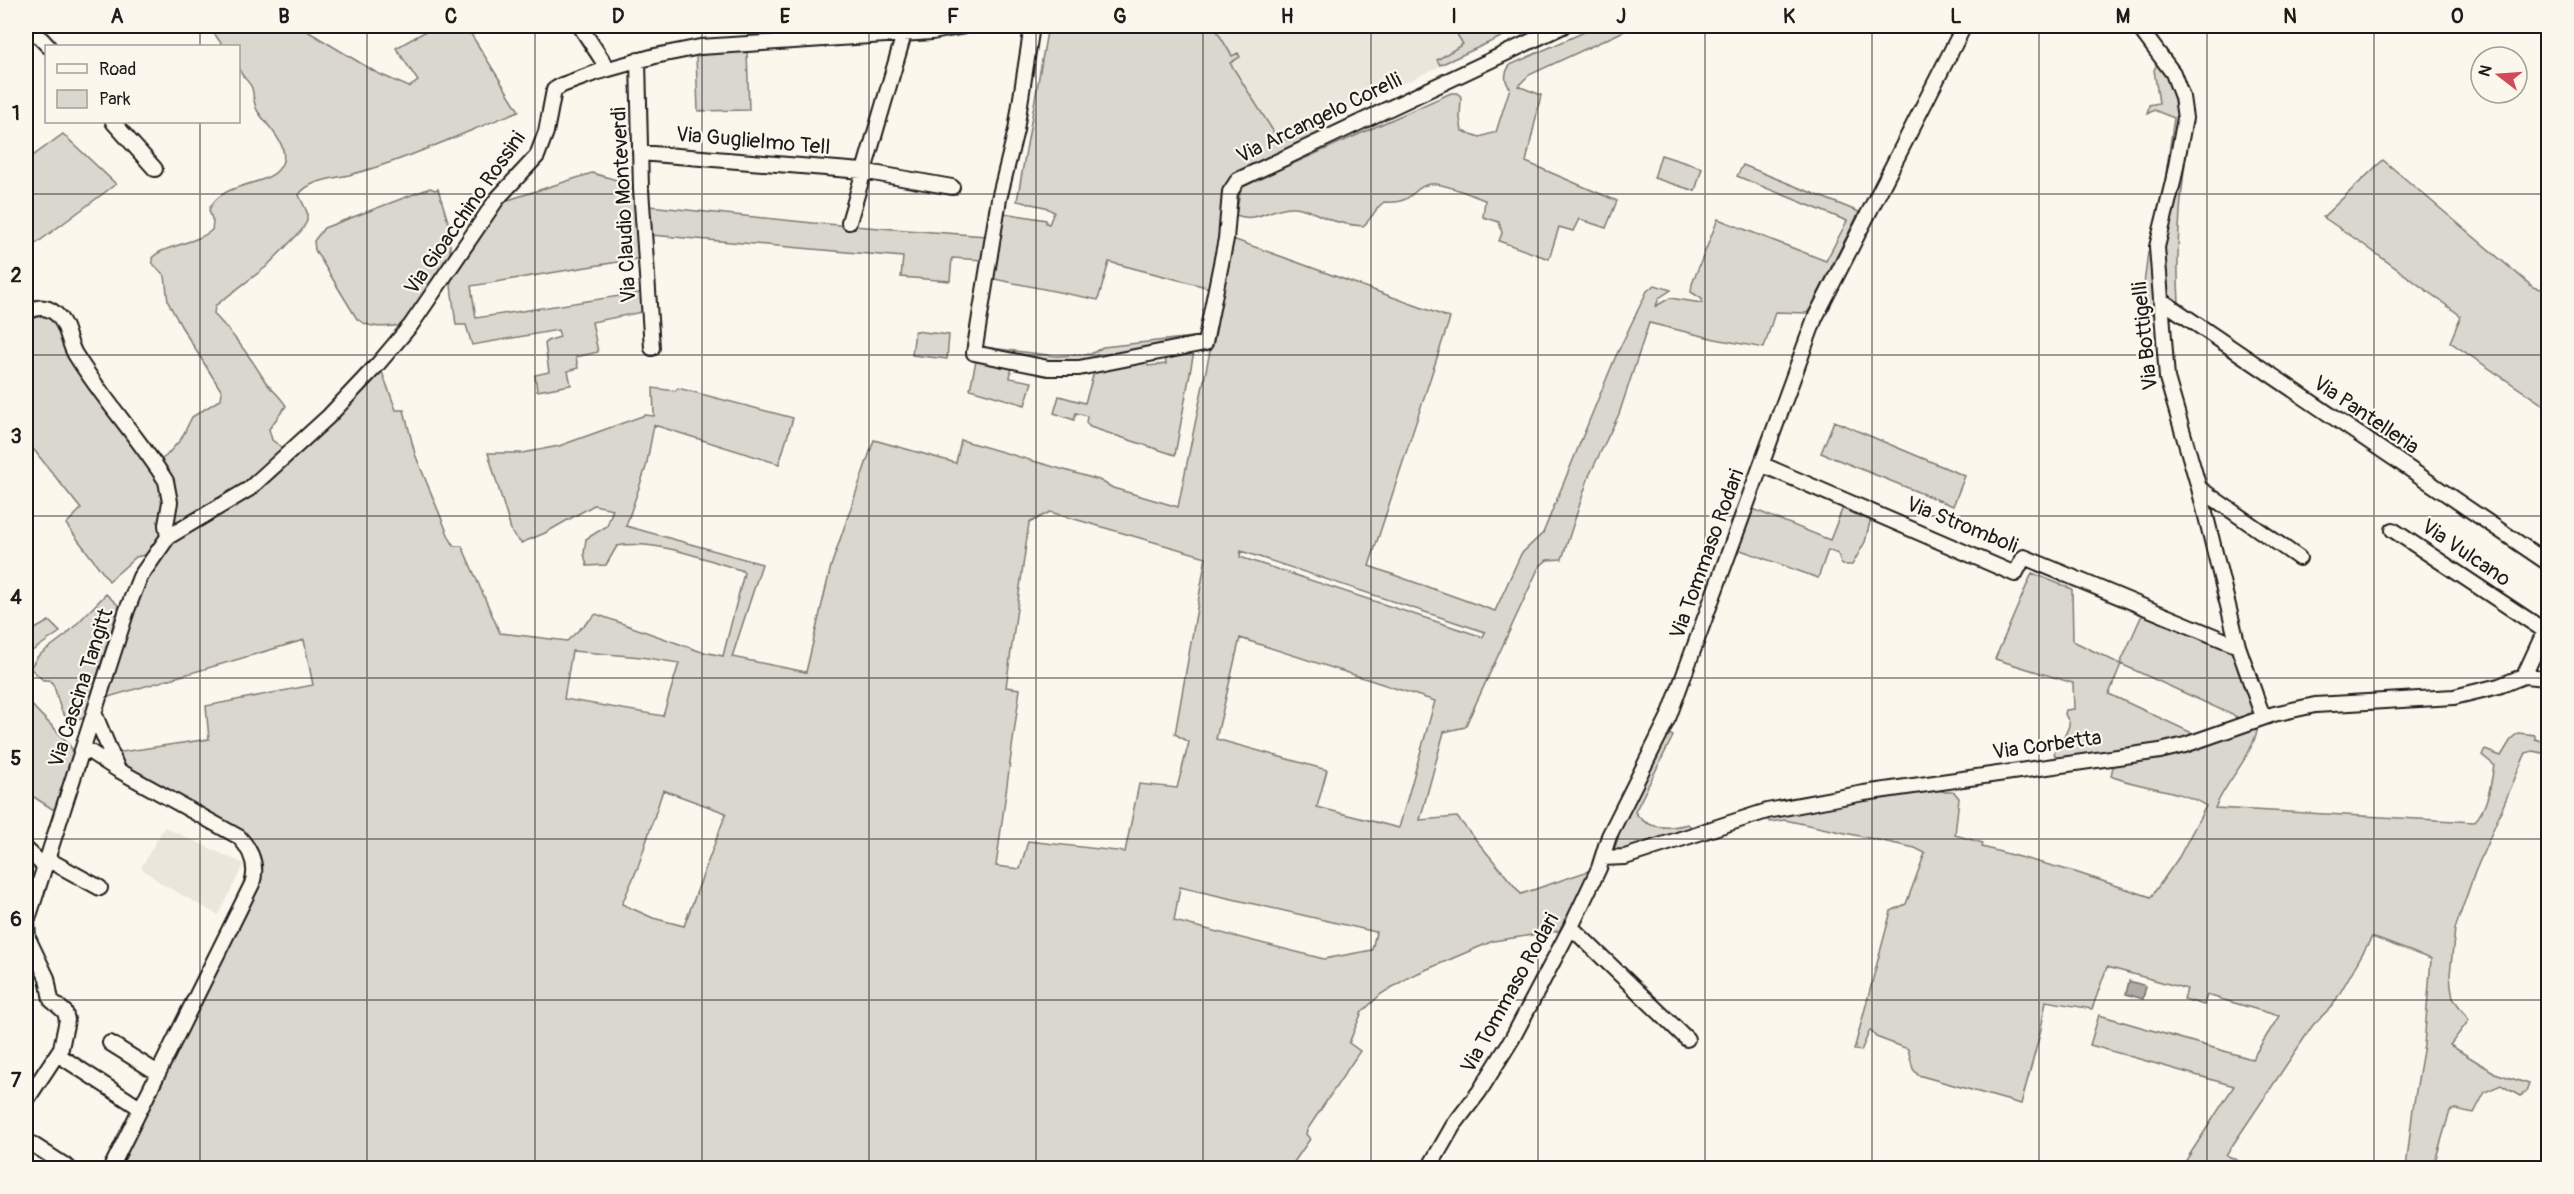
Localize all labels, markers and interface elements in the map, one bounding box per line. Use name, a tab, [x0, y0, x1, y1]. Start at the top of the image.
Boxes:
text: A	[111, 4, 124, 29]
text: B	[278, 4, 290, 29]
text: C	[445, 4, 457, 29]
text: D	[612, 4, 625, 29]
text: E	[780, 4, 791, 29]
text: F	[947, 4, 959, 29]
text: G	[1113, 4, 1127, 29]
text: H	[1281, 4, 1294, 29]
text: I	[1451, 4, 1457, 29]
text: J	[1616, 4, 1626, 29]
text: K	[1783, 4, 1795, 29]
text: L	[1950, 4, 1962, 29]
text: M	[2116, 4, 2130, 29]
text: N	[2283, 4, 2297, 29]
text: O	[2451, 4, 2464, 29]
legend	[45, 45, 240, 123]
north arrow	[2469, 45, 2529, 105]
text: Road	[99, 58, 136, 81]
text: N	[2474, 63, 2497, 79]
street label: Via Arcangelo Corelli	[1232, 66, 1406, 170]
text: Park	[99, 88, 131, 111]
text: 1	[12, 101, 20, 126]
street label: Via Claudio Monteverdi	[605, 106, 643, 304]
street label: Via Guglielmo Tell	[675, 121, 831, 161]
street label: Via Gioacchino Rossini	[398, 126, 532, 300]
text: 2	[10, 263, 22, 288]
street label: Via Bottigelli	[2126, 280, 2164, 392]
street label: Via Pantelleria	[2308, 370, 2424, 460]
text: 3	[10, 424, 22, 449]
street label: Via Tommaso Rodari	[1664, 465, 1750, 643]
street label: Via Stromboli	[1902, 490, 2022, 560]
street label: Via Vulcano	[2416, 513, 2516, 593]
text: 4	[10, 585, 22, 610]
street label: Via Cascina Tangitt	[43, 604, 120, 771]
street label: Via Corbetta	[1991, 724, 2103, 766]
text: 5	[11, 746, 22, 771]
text: 6	[10, 907, 22, 932]
street label: Via Tommaso Rodari	[1455, 908, 1565, 1078]
text: 7	[11, 1068, 22, 1093]

